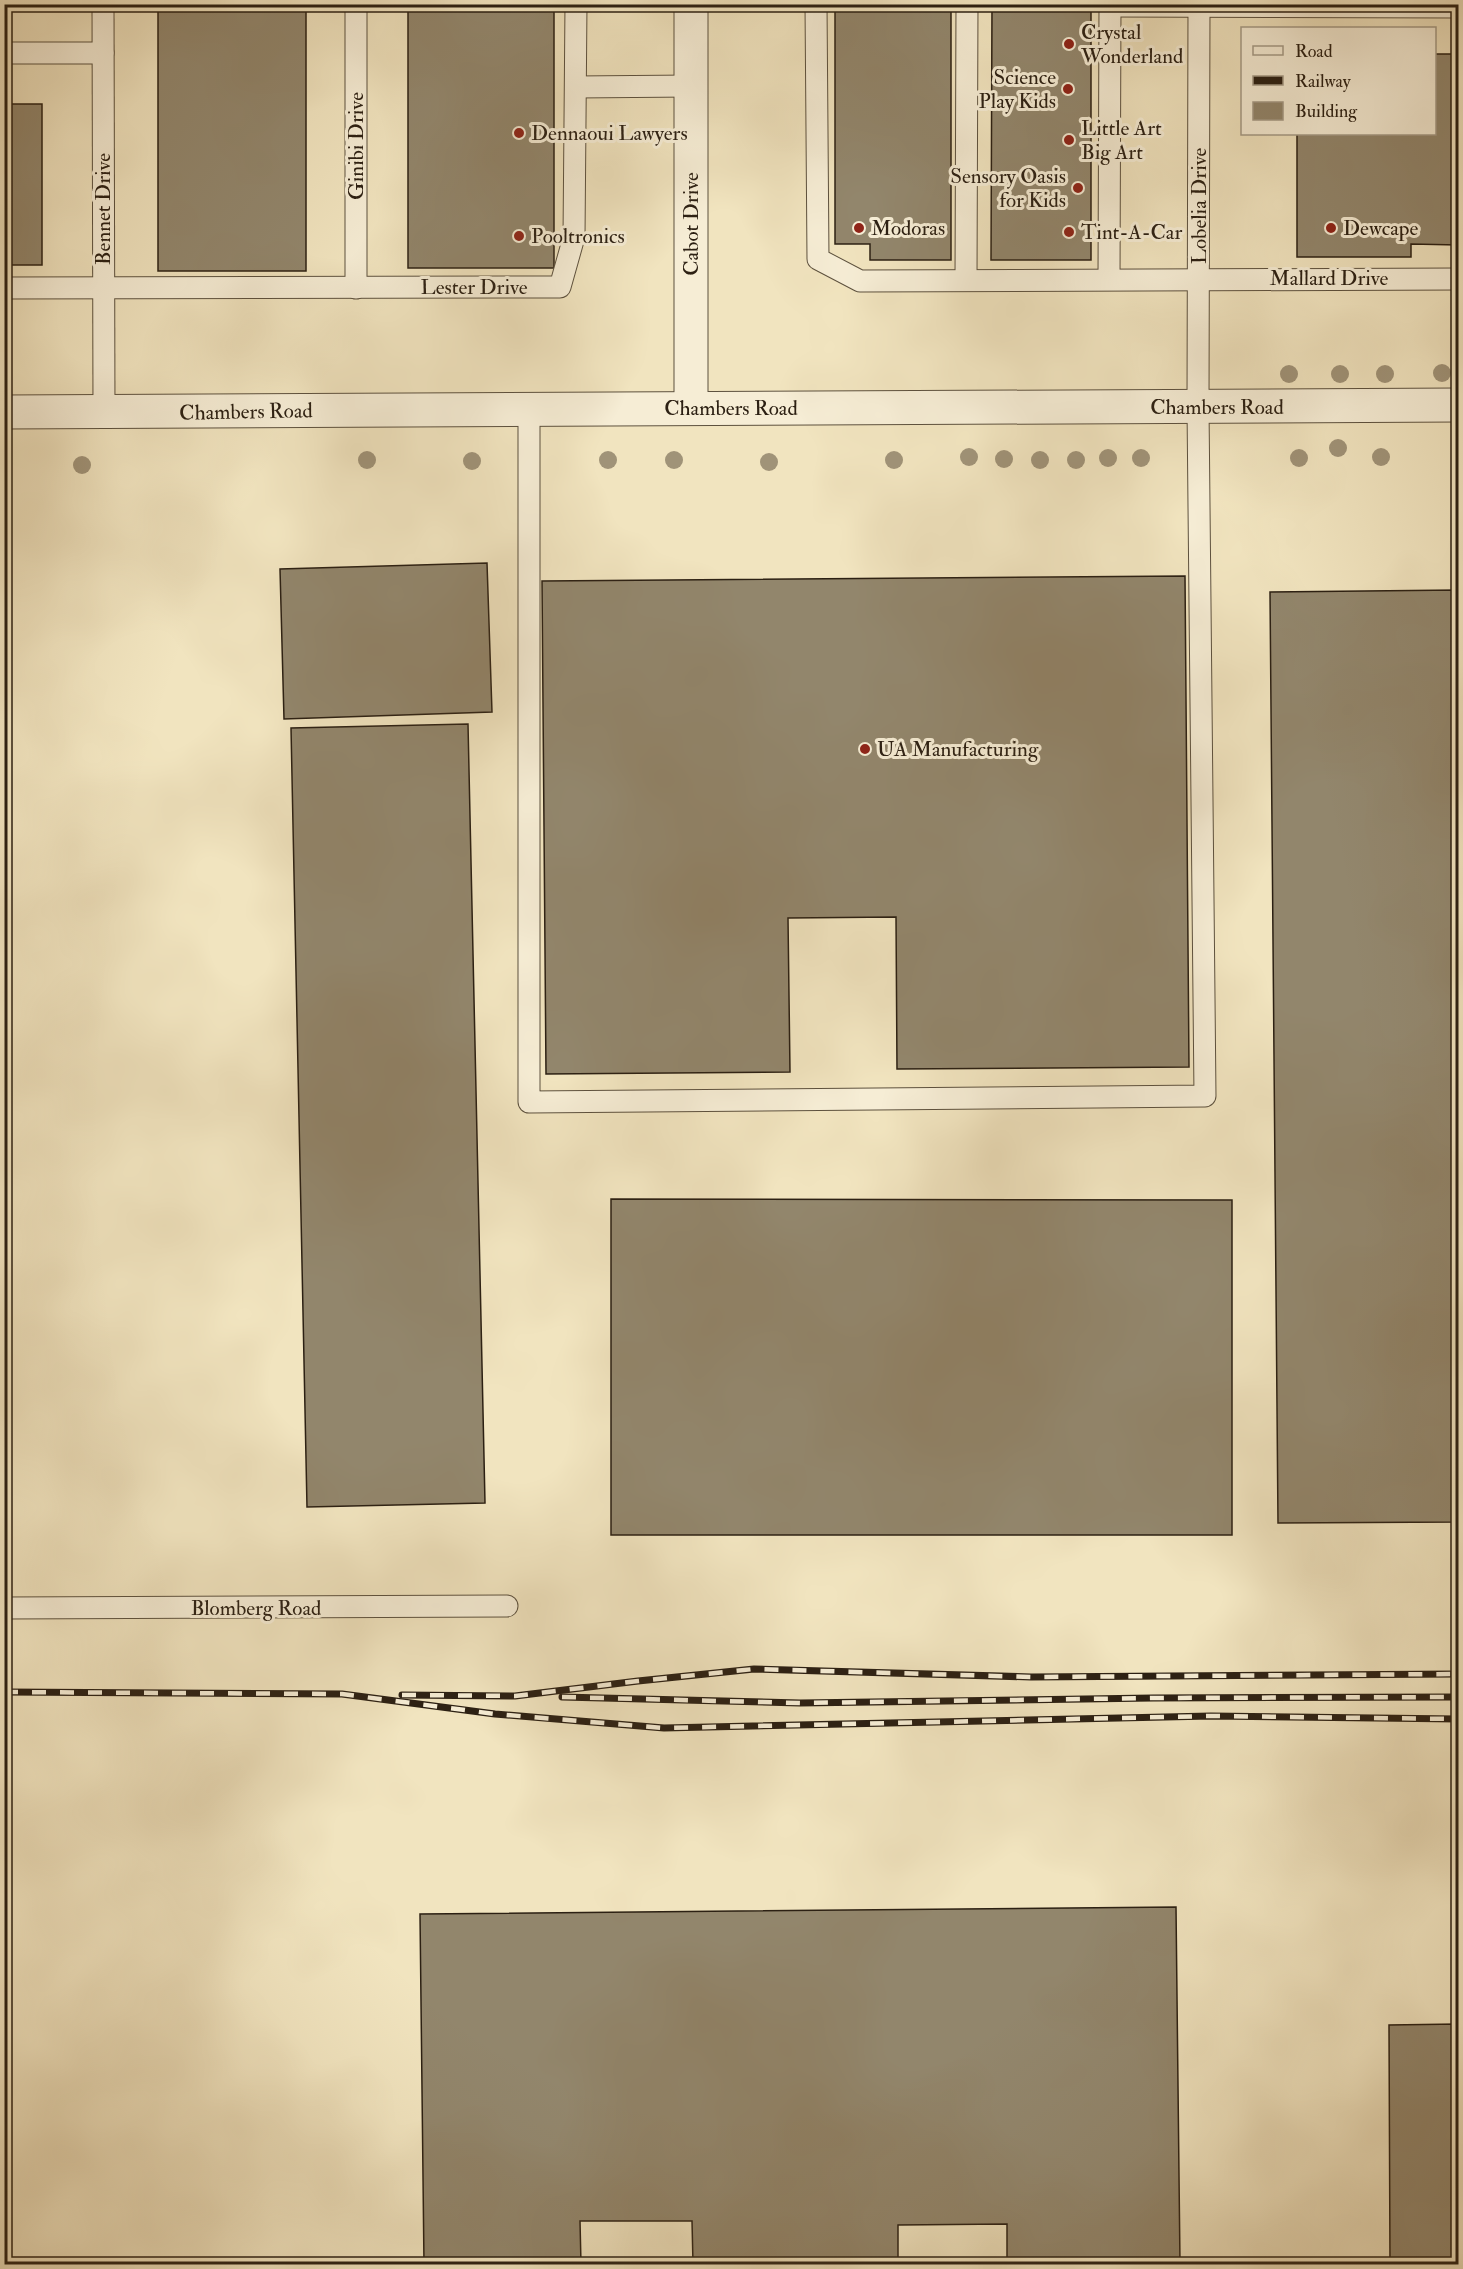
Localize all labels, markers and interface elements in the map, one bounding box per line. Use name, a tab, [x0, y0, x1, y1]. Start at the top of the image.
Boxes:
place label: Crystal Wonderland	[1080, 19, 1184, 70]
legend	[1241, 27, 1436, 135]
marker: Crystal Wonderland	[1062, 37, 1076, 51]
text: Road	[1295, 40, 1333, 63]
place label: Science Play Kids	[979, 64, 1056, 115]
text: Railway	[1295, 70, 1352, 93]
marker: Science Play Kids	[1061, 82, 1075, 96]
street label: Ginibi Drive	[343, 92, 370, 200]
text: Building	[1295, 100, 1358, 123]
place label: Little Art Big Art	[1081, 115, 1162, 166]
place label: Dennaoui Lawyers	[531, 120, 688, 147]
marker: Dennaoui Lawyers	[512, 126, 526, 140]
marker: Little Art Big Art	[1062, 133, 1076, 147]
street label: Lobelia Drive	[1186, 147, 1213, 264]
street label: Bennet Drive	[90, 153, 117, 265]
place label: Sensory Oasis for Kids	[950, 163, 1066, 214]
street label: Cabot Drive	[678, 172, 705, 276]
marker: Sensory Oasis for Kids	[1071, 181, 1085, 195]
place label: Modoras	[871, 215, 945, 242]
place label: Dewcape	[1343, 215, 1418, 242]
place label: Tint-A-Car	[1081, 219, 1182, 246]
marker: Modoras	[852, 221, 866, 235]
marker: Dewcape	[1324, 221, 1338, 235]
place label: Pooltronics	[531, 223, 625, 250]
marker: Tint-A-Car	[1062, 225, 1076, 239]
marker: Pooltronics	[512, 229, 526, 243]
street label: Mallard Drive	[1270, 265, 1389, 292]
street label: Lester Drive	[420, 274, 528, 301]
street label: Chambers Road	[1150, 394, 1284, 421]
street label: Chambers Road	[664, 395, 798, 422]
street label: Chambers Road	[179, 397, 314, 427]
place label: UA Manufacturing	[877, 736, 1039, 763]
marker: UA Manufacturing	[858, 742, 872, 756]
street label: Blomberg Road	[191, 1595, 322, 1622]

